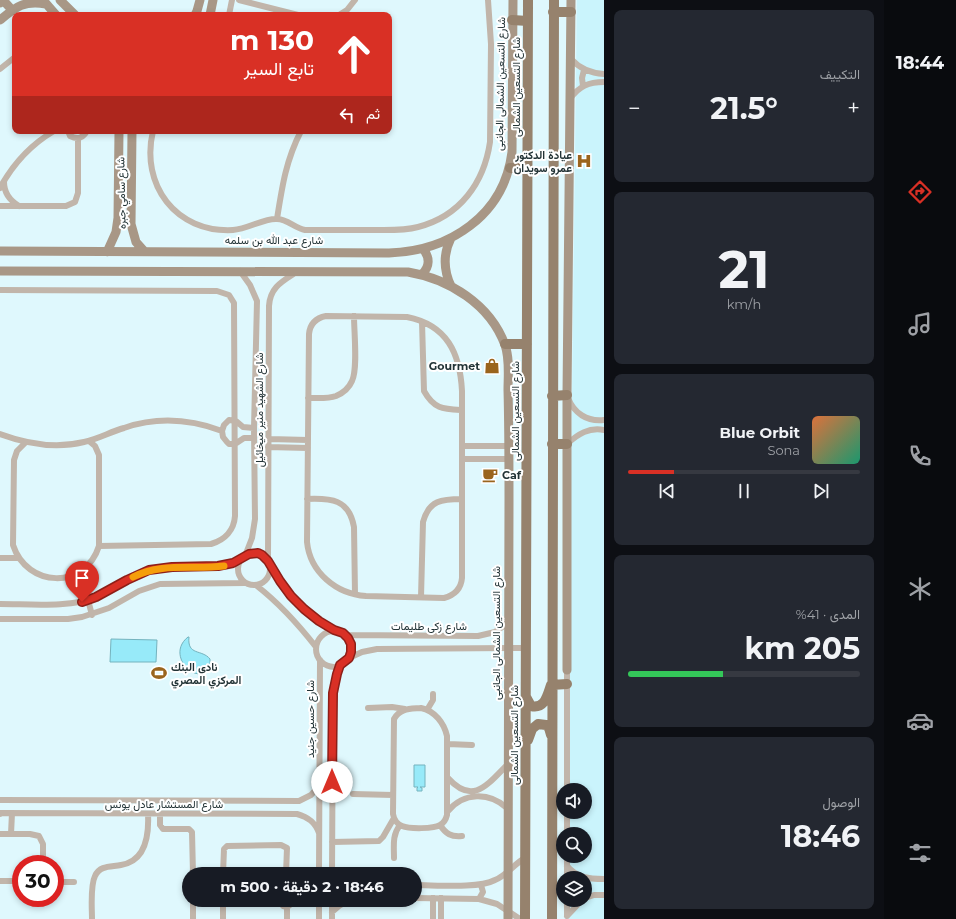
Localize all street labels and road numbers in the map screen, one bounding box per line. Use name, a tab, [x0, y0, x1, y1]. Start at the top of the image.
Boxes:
street label: شارع التسعين الشمالى الجانبى	[492, 17, 509, 151]
street label: شارع التسعين الشمالى	[509, 37, 524, 137]
street label: شارع سامي جبره	[113, 156, 132, 229]
street label: شارع عبد الله بن سلمه	[225, 233, 323, 248]
street label: شارع الشهيد منير ميخائيل	[252, 352, 267, 467]
street label: شارع التسعين الشمالى	[508, 361, 523, 461]
street label: شارع التسعين الشمالى الجانبى	[489, 566, 504, 700]
street label: شارع زكى طليمات	[391, 619, 467, 634]
street label: شارع حسين جنيد	[303, 680, 318, 758]
street label: شارع التسعين الشمالى	[507, 685, 522, 785]
street label: شارع المستشار عادل يونس	[105, 797, 224, 812]

